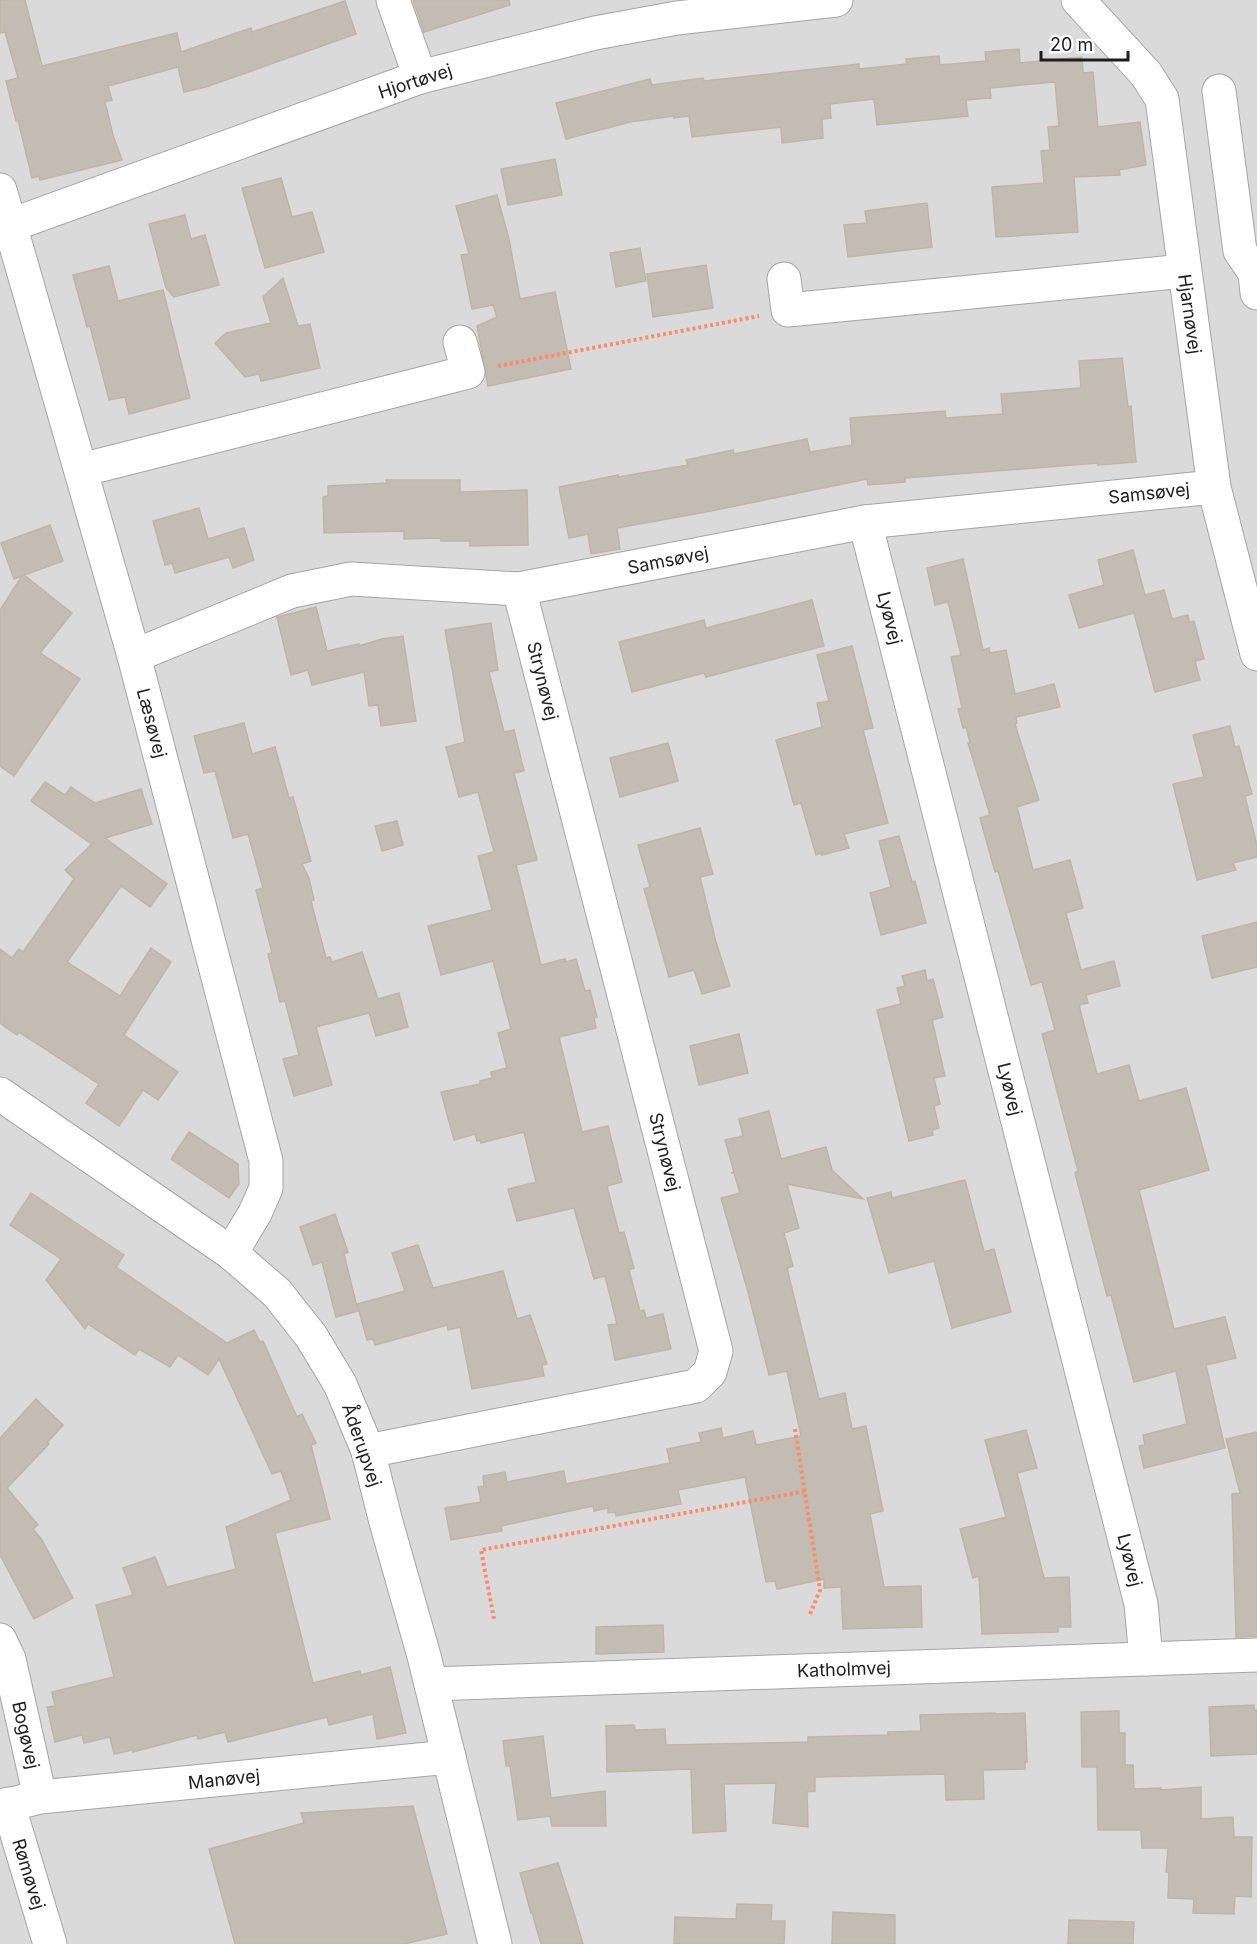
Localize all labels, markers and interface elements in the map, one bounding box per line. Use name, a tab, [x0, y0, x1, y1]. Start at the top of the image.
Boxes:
scale bar	[1041, 24, 1128, 62]
text: 20 m	[1050, 34, 1093, 55]
street label: Hjortøvej	[375, 59, 455, 103]
street label: Hjarnøvej	[1174, 273, 1206, 355]
street label: Samsøvej	[1107, 478, 1191, 508]
street label: Samsøvej	[626, 542, 710, 578]
street label: Lyøvej	[873, 589, 907, 647]
street label: Strynøvej	[523, 639, 563, 723]
street label: Læsøvej	[133, 686, 171, 760]
street label: Lyøvej	[993, 1060, 1027, 1118]
street label: Strynøvej	[645, 1110, 685, 1194]
street label: Åderupvej	[338, 1400, 388, 1489]
street label: Lyøvej	[1113, 1531, 1147, 1589]
street label: Katholmvej	[797, 1657, 891, 1681]
street label: Bogøvej	[8, 1699, 44, 1771]
street label: Manøvej	[187, 1765, 261, 1793]
street label: Rømøvej	[8, 1836, 50, 1912]

